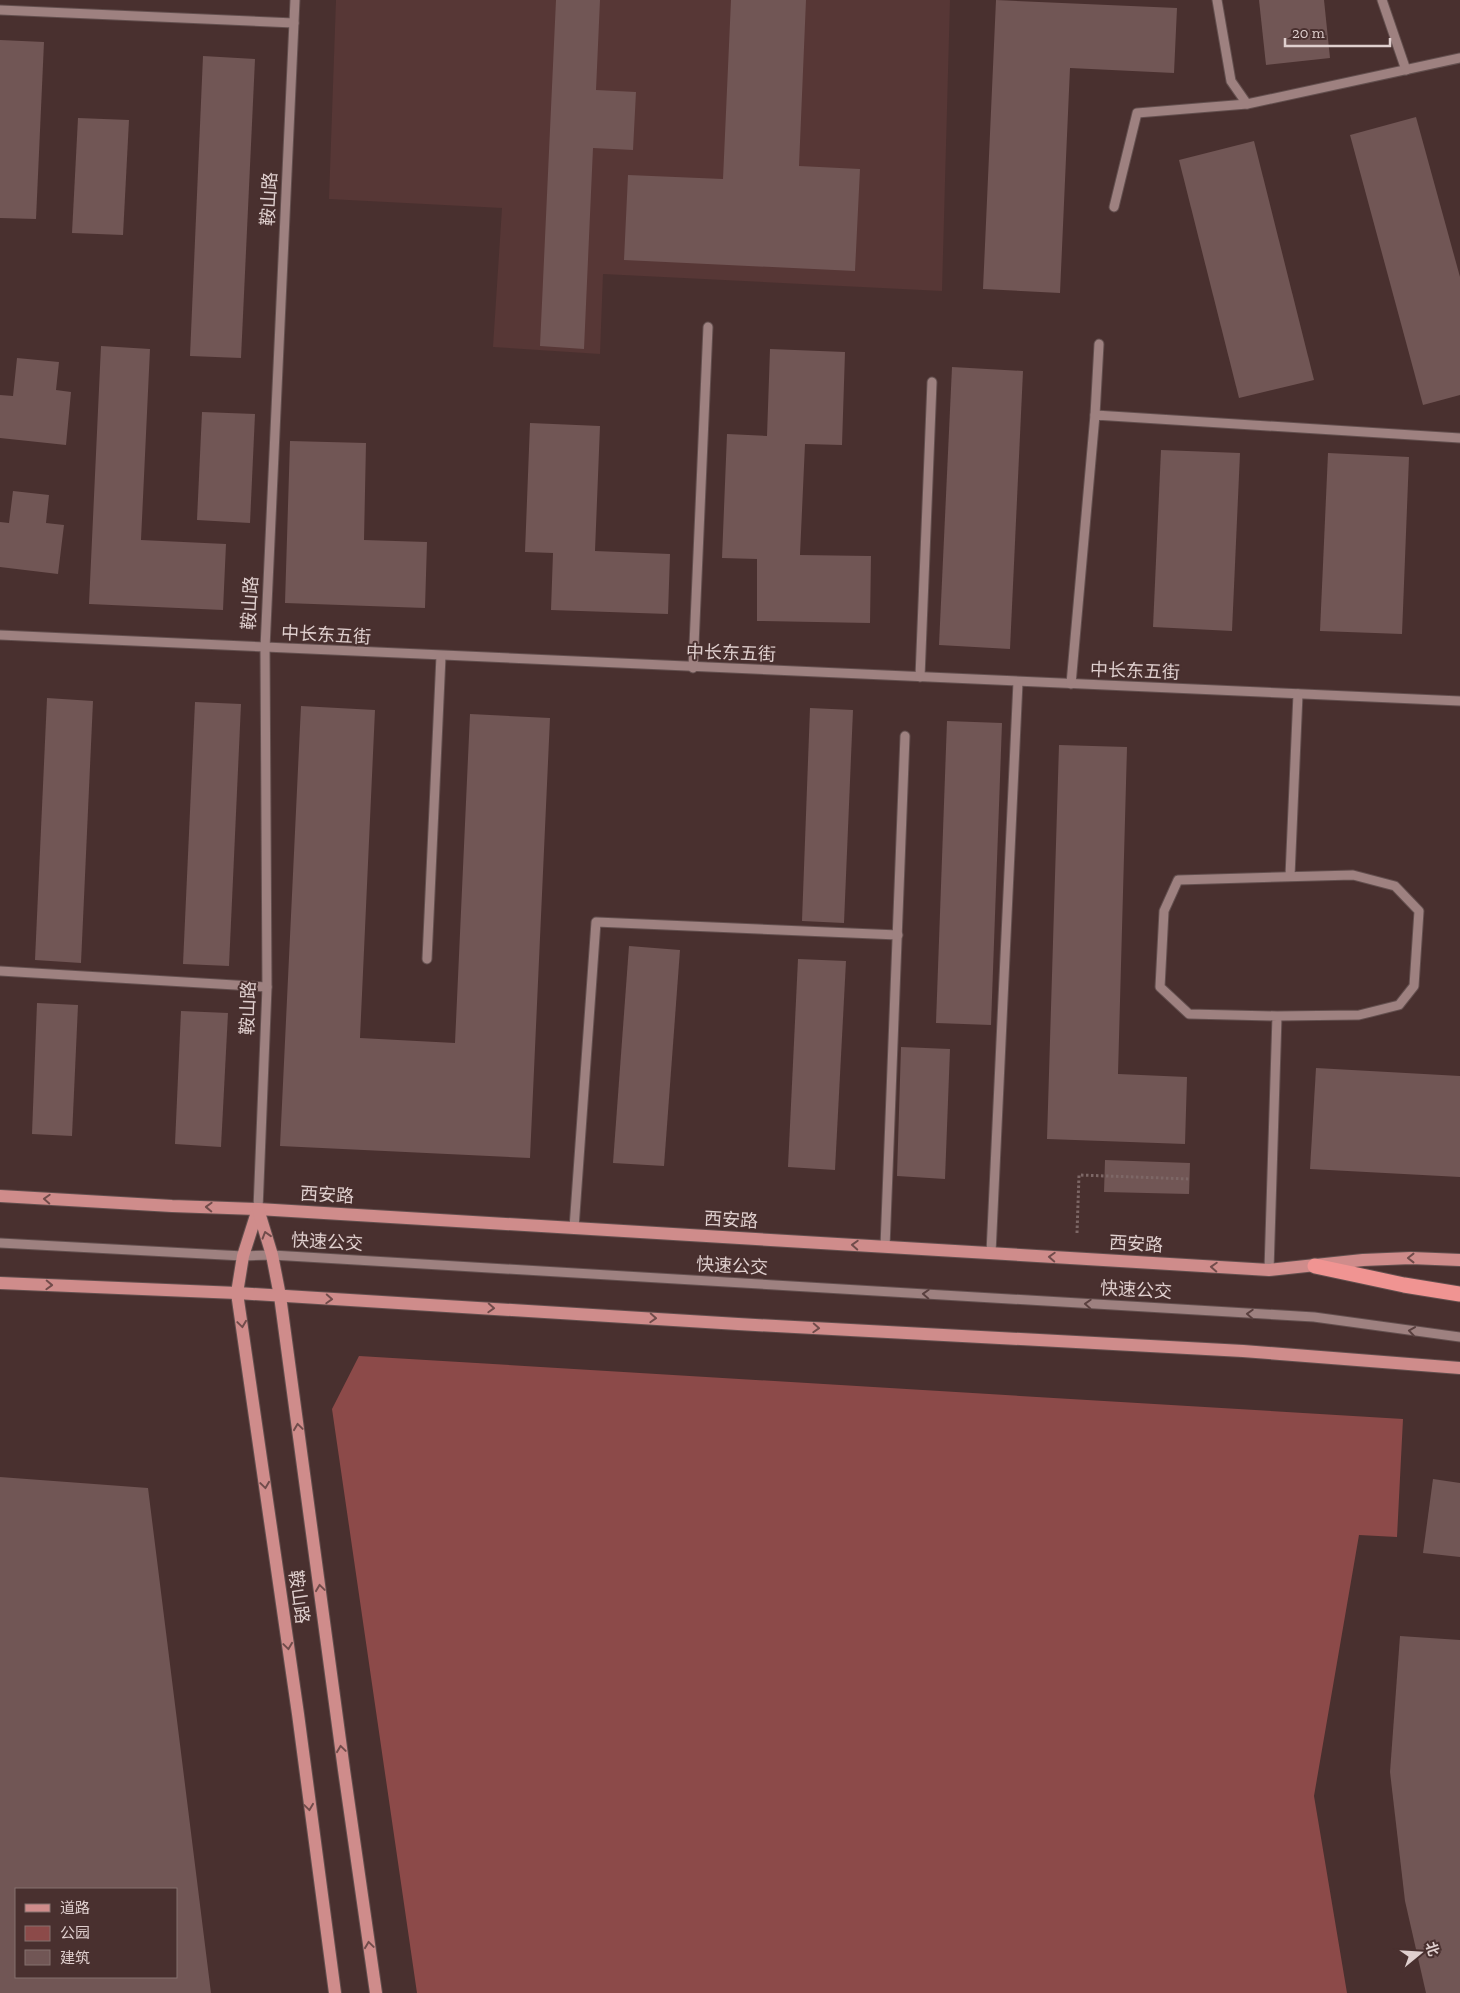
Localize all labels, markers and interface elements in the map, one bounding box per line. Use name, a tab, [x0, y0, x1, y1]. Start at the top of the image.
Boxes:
scale bar	[1285, 15, 1390, 47]
text: 20 m	[1292, 24, 1325, 42]
street label: 鞍山路	[257, 171, 281, 227]
street label: 鞍山路	[238, 575, 262, 631]
street label: 中长东五街	[280, 622, 372, 648]
street label: 中长东五街	[686, 640, 776, 666]
street label: 中长东五街	[1090, 658, 1180, 684]
street label: 鞍山路	[236, 981, 260, 1035]
street label: 西安路	[299, 1183, 355, 1207]
one-way arrow	[43, 1194, 51, 1205]
one-way arrow	[205, 1202, 213, 1212]
street label: 西安路	[703, 1208, 759, 1232]
street label: 快速公交	[290, 1229, 364, 1255]
one-way arrow	[261, 1231, 271, 1239]
street label: 西安路	[1108, 1232, 1164, 1256]
one-way arrow	[851, 1239, 859, 1250]
one-way arrow	[1048, 1251, 1056, 1262]
street label: 快速公交	[695, 1253, 769, 1279]
one-way arrow	[1407, 1253, 1415, 1263]
one-way arrow	[1210, 1261, 1218, 1272]
street label: 快速公交	[1099, 1277, 1173, 1303]
one-way arrow	[45, 1280, 53, 1291]
one-way arrow	[922, 1289, 930, 1300]
one-way arrow	[325, 1293, 333, 1304]
one-way arrow	[1084, 1298, 1092, 1309]
one-way arrow	[487, 1303, 495, 1314]
one-way arrow	[1246, 1308, 1254, 1319]
one-way arrow	[650, 1313, 658, 1324]
one-way arrow	[236, 1321, 247, 1329]
one-way arrow	[812, 1322, 820, 1333]
one-way arrow	[1407, 1326, 1416, 1336]
one-way arrow	[293, 1423, 304, 1431]
one-way arrow	[259, 1481, 270, 1489]
street label: 鞍山路	[284, 1569, 314, 1625]
one-way arrow	[315, 1584, 325, 1593]
one-way arrow	[282, 1642, 293, 1650]
one-way arrow	[336, 1745, 347, 1753]
one-way arrow	[303, 1803, 314, 1811]
legend	[15, 1888, 178, 1978]
text: 道路	[60, 1899, 90, 1917]
text: 公园	[60, 1924, 90, 1942]
north arrow	[1395, 1928, 1445, 1978]
one-way arrow	[365, 1940, 375, 1949]
text: 北	[1422, 1940, 1442, 1958]
text: 建筑	[60, 1949, 90, 1967]

